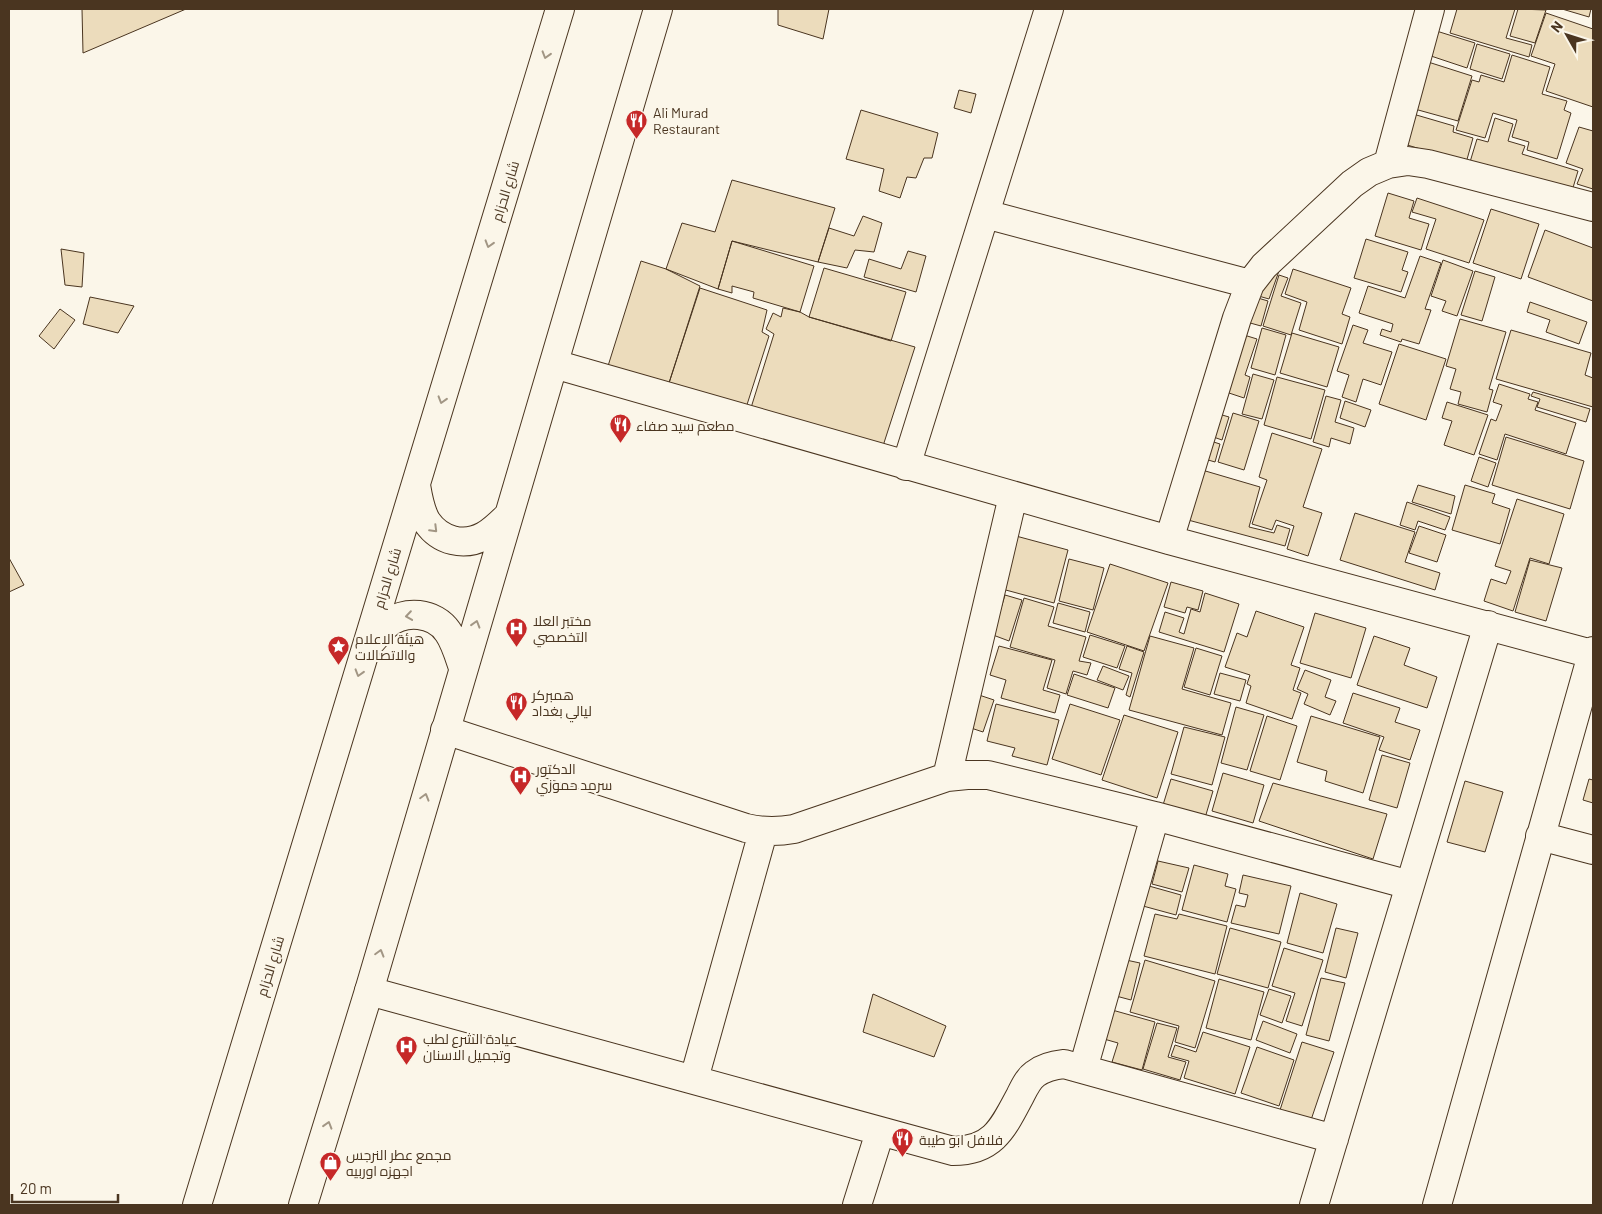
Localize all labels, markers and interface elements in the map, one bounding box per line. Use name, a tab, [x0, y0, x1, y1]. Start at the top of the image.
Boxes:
north arrow	[1542, 10, 1592, 60]
text: N	[1547, 18, 1566, 35]
one-way arrow	[541, 51, 551, 59]
place label: Ali Murad Restaurant	[653, 104, 720, 137]
restaurant icon: Ali Murad Restaurant	[625, 108, 649, 139]
street label: شارع الحزام	[488, 159, 524, 224]
one-way arrow	[484, 240, 494, 248]
one-way arrow	[437, 395, 447, 404]
restaurant icon: مطعم سيد صفاء	[608, 413, 632, 444]
place label: مطعم سيد صفاء	[636, 417, 735, 436]
one-way arrow	[428, 523, 437, 532]
street label: شارع الحزام	[370, 546, 406, 611]
one-way arrow	[404, 610, 413, 620]
place label: مختبر العلا التخصصي	[533, 612, 592, 648]
hospital icon: مختبر العلا التخصصي	[505, 616, 529, 647]
one-way arrow	[471, 621, 481, 629]
place label: هيئة الاعلام والاتصالات	[355, 630, 425, 663]
place icon: هيئة الاعلام والاتصالات	[327, 634, 351, 665]
one-way arrow	[354, 668, 364, 676]
place label: همبركر ليالي بغداد	[531, 686, 592, 723]
restaurant icon: همبركر ليالي بغداد	[504, 690, 528, 721]
place label: الدكتور سرمد حموزي	[535, 760, 612, 797]
hospital icon: الدكتور سرمد حموزي	[508, 764, 532, 795]
one-way arrow	[420, 793, 430, 801]
street label: شارع الحزام	[253, 934, 289, 999]
one-way arrow	[374, 949, 384, 958]
place label: عيادة الشرع لطب وتجميل الاسنان	[423, 1030, 517, 1063]
hospital icon: عيادة الشرع لطب وتجميل الاسنان	[395, 1034, 419, 1065]
one-way arrow	[322, 1122, 332, 1130]
restaurant icon: فلافل ابو طيبة	[891, 1127, 915, 1158]
place label: فلافل ابو طيبة	[919, 1131, 1003, 1148]
place label: مجمع عطر النرجس اجهزه اوربيه	[346, 1146, 451, 1179]
shop icon: مجمع عطر النرجس اجهزه اوربيه	[318, 1150, 342, 1181]
scale bar	[12, 1172, 119, 1204]
text: 20 m	[20, 1179, 52, 1197]

